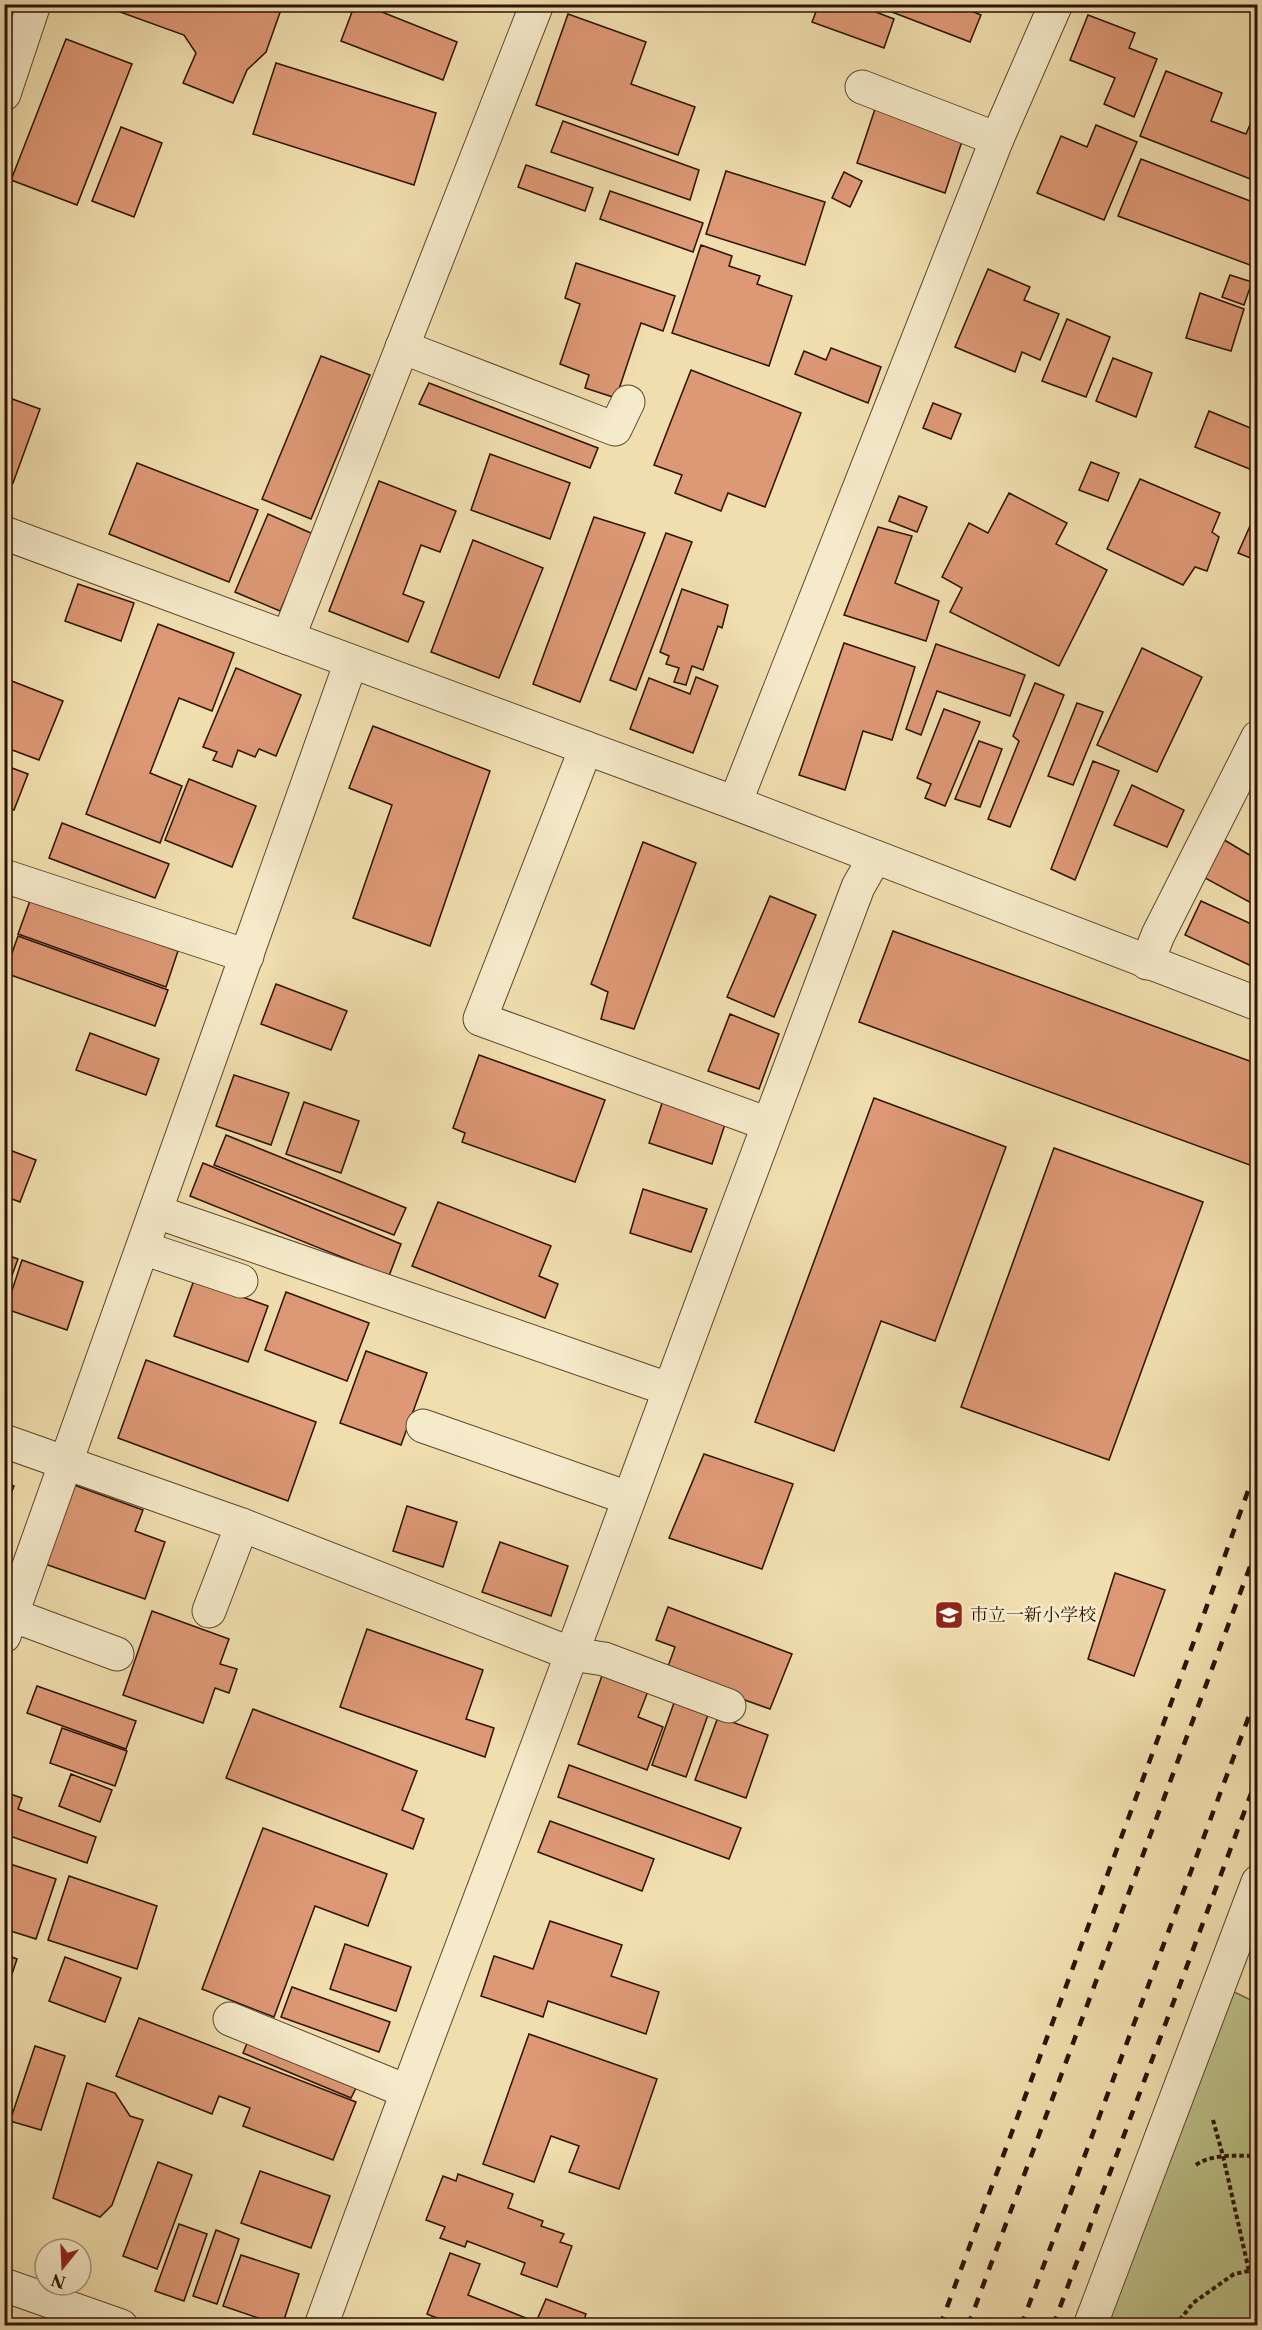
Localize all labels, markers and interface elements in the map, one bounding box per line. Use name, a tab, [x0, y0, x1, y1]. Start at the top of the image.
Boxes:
school or university icon: 市立一新小学校	[933, 1599, 965, 1631]
place label: 市立一新小学校	[970, 1604, 1096, 1626]
north arrow	[33, 2237, 93, 2297]
text: N	[49, 2270, 68, 2293]

